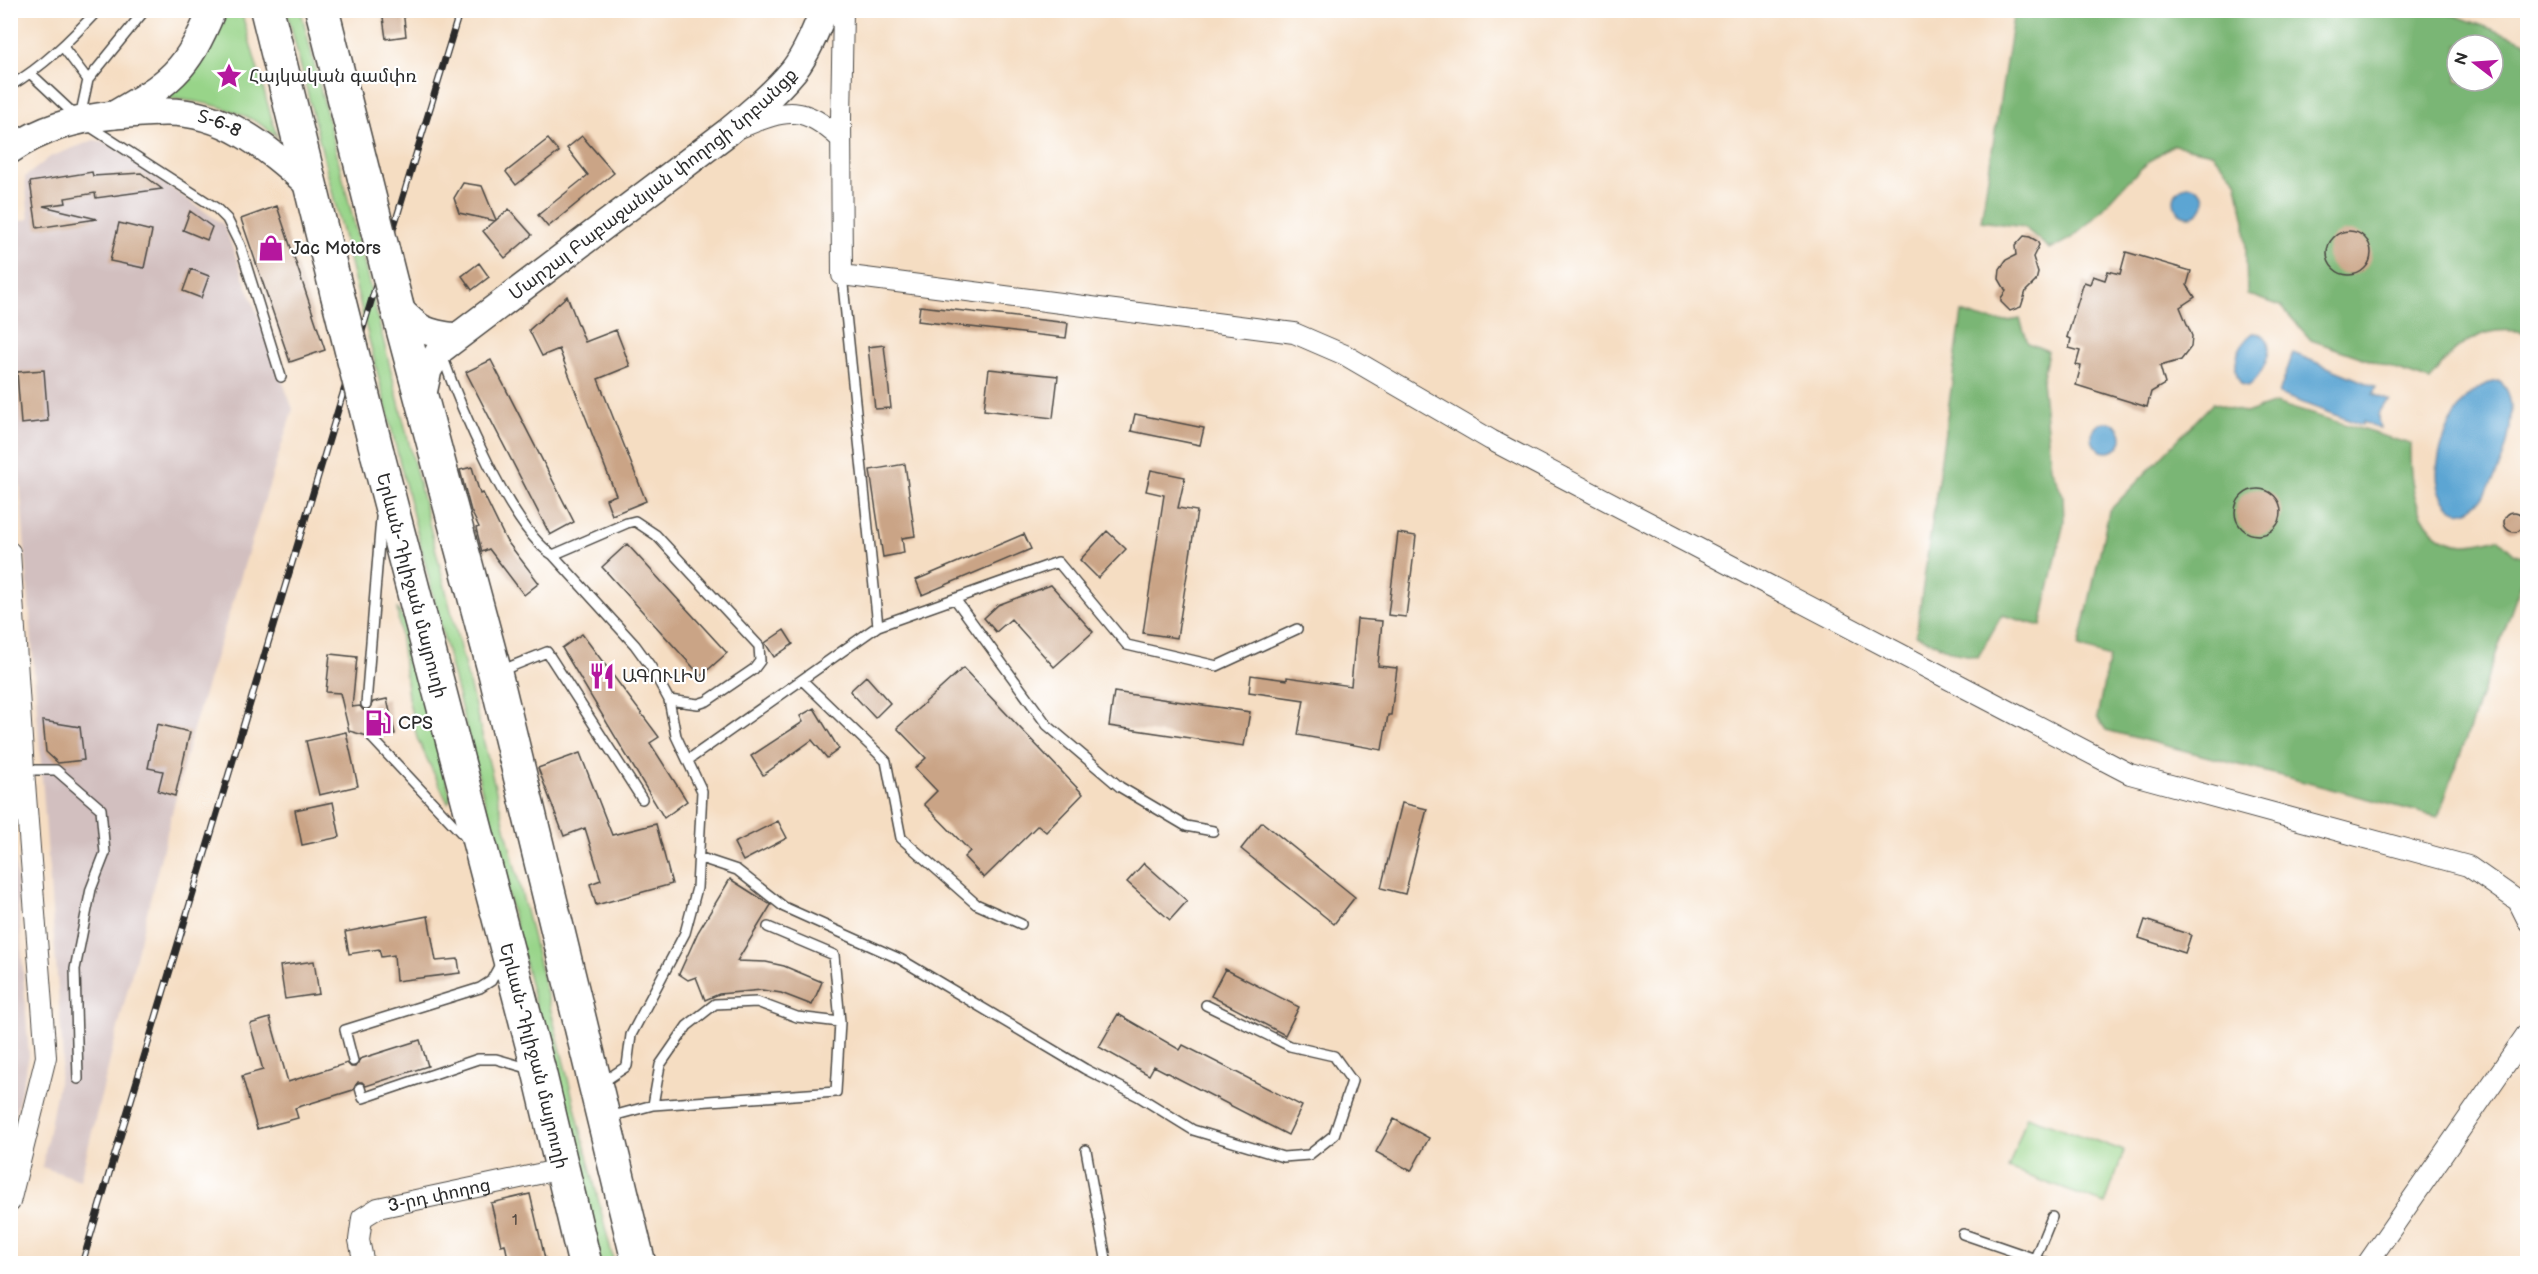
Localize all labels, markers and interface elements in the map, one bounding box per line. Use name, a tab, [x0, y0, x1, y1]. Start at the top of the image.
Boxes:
north arrow	[2445, 33, 2505, 93]
text: N	[2451, 51, 2473, 68]
place icon: Հայկական գամփռ	[214, 61, 244, 91]
street label: Մարշալ Բաբաջանյան փողոցի նրբանցք	[505, 64, 801, 304]
place label: Հայկական գամփռ	[249, 66, 417, 87]
street label: Տ-6-8	[196, 105, 245, 141]
shop icon: Jac Motors	[256, 233, 286, 263]
place label: Jac Motors	[291, 238, 381, 259]
street label: Երևան-Դիլիջան մայրուղի	[372, 471, 451, 700]
restaurant icon: ԱԳՈՒԼԻՍ	[587, 661, 617, 691]
place label: ԱԳՈՒԼԻՍ	[622, 666, 706, 687]
fuel station icon: CPS	[363, 708, 393, 738]
place label: CPS	[398, 713, 433, 734]
street label: Երևան-Դիլիջան մայրուղի	[495, 941, 572, 1171]
street label: 3-րդ փողոց	[386, 1174, 492, 1216]
house number: 1	[512, 1211, 518, 1230]

